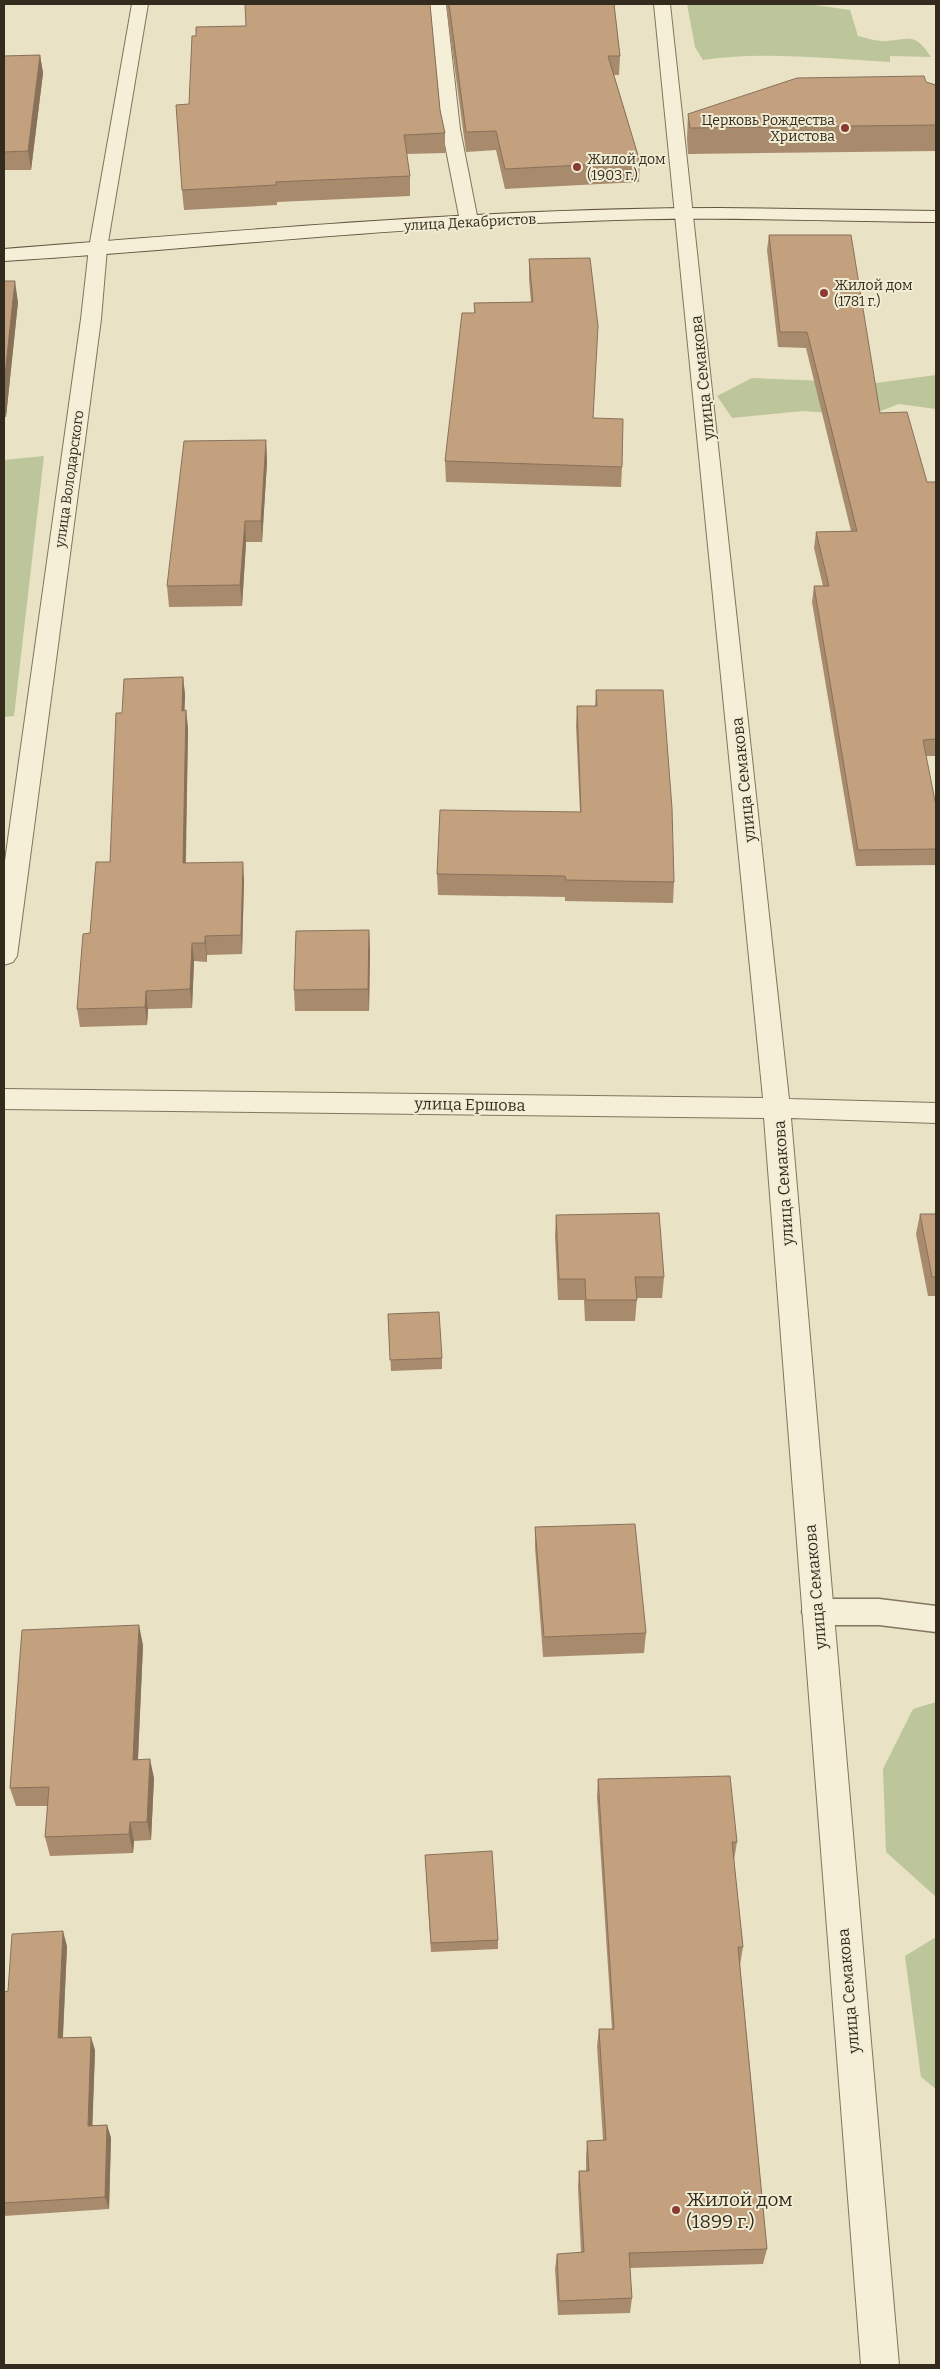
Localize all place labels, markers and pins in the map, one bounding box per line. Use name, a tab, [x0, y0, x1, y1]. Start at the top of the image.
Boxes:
place label: Церковь Рождества Христова	[702, 112, 835, 145]
marker: Церковь Рождества Христова	[839, 122, 851, 134]
place label: Жилой дом (1903 г.)	[587, 151, 666, 184]
marker: Жилой дом (1903 г.)	[571, 161, 583, 173]
place label: Жилой дом (1781 г.)	[834, 277, 913, 310]
marker: Жилой дом (1781 г.)	[818, 287, 830, 299]
place label: Жилой дом (1899 г.)	[686, 2188, 793, 2233]
marker: Жилой дом (1899 г.)	[670, 2204, 682, 2216]

